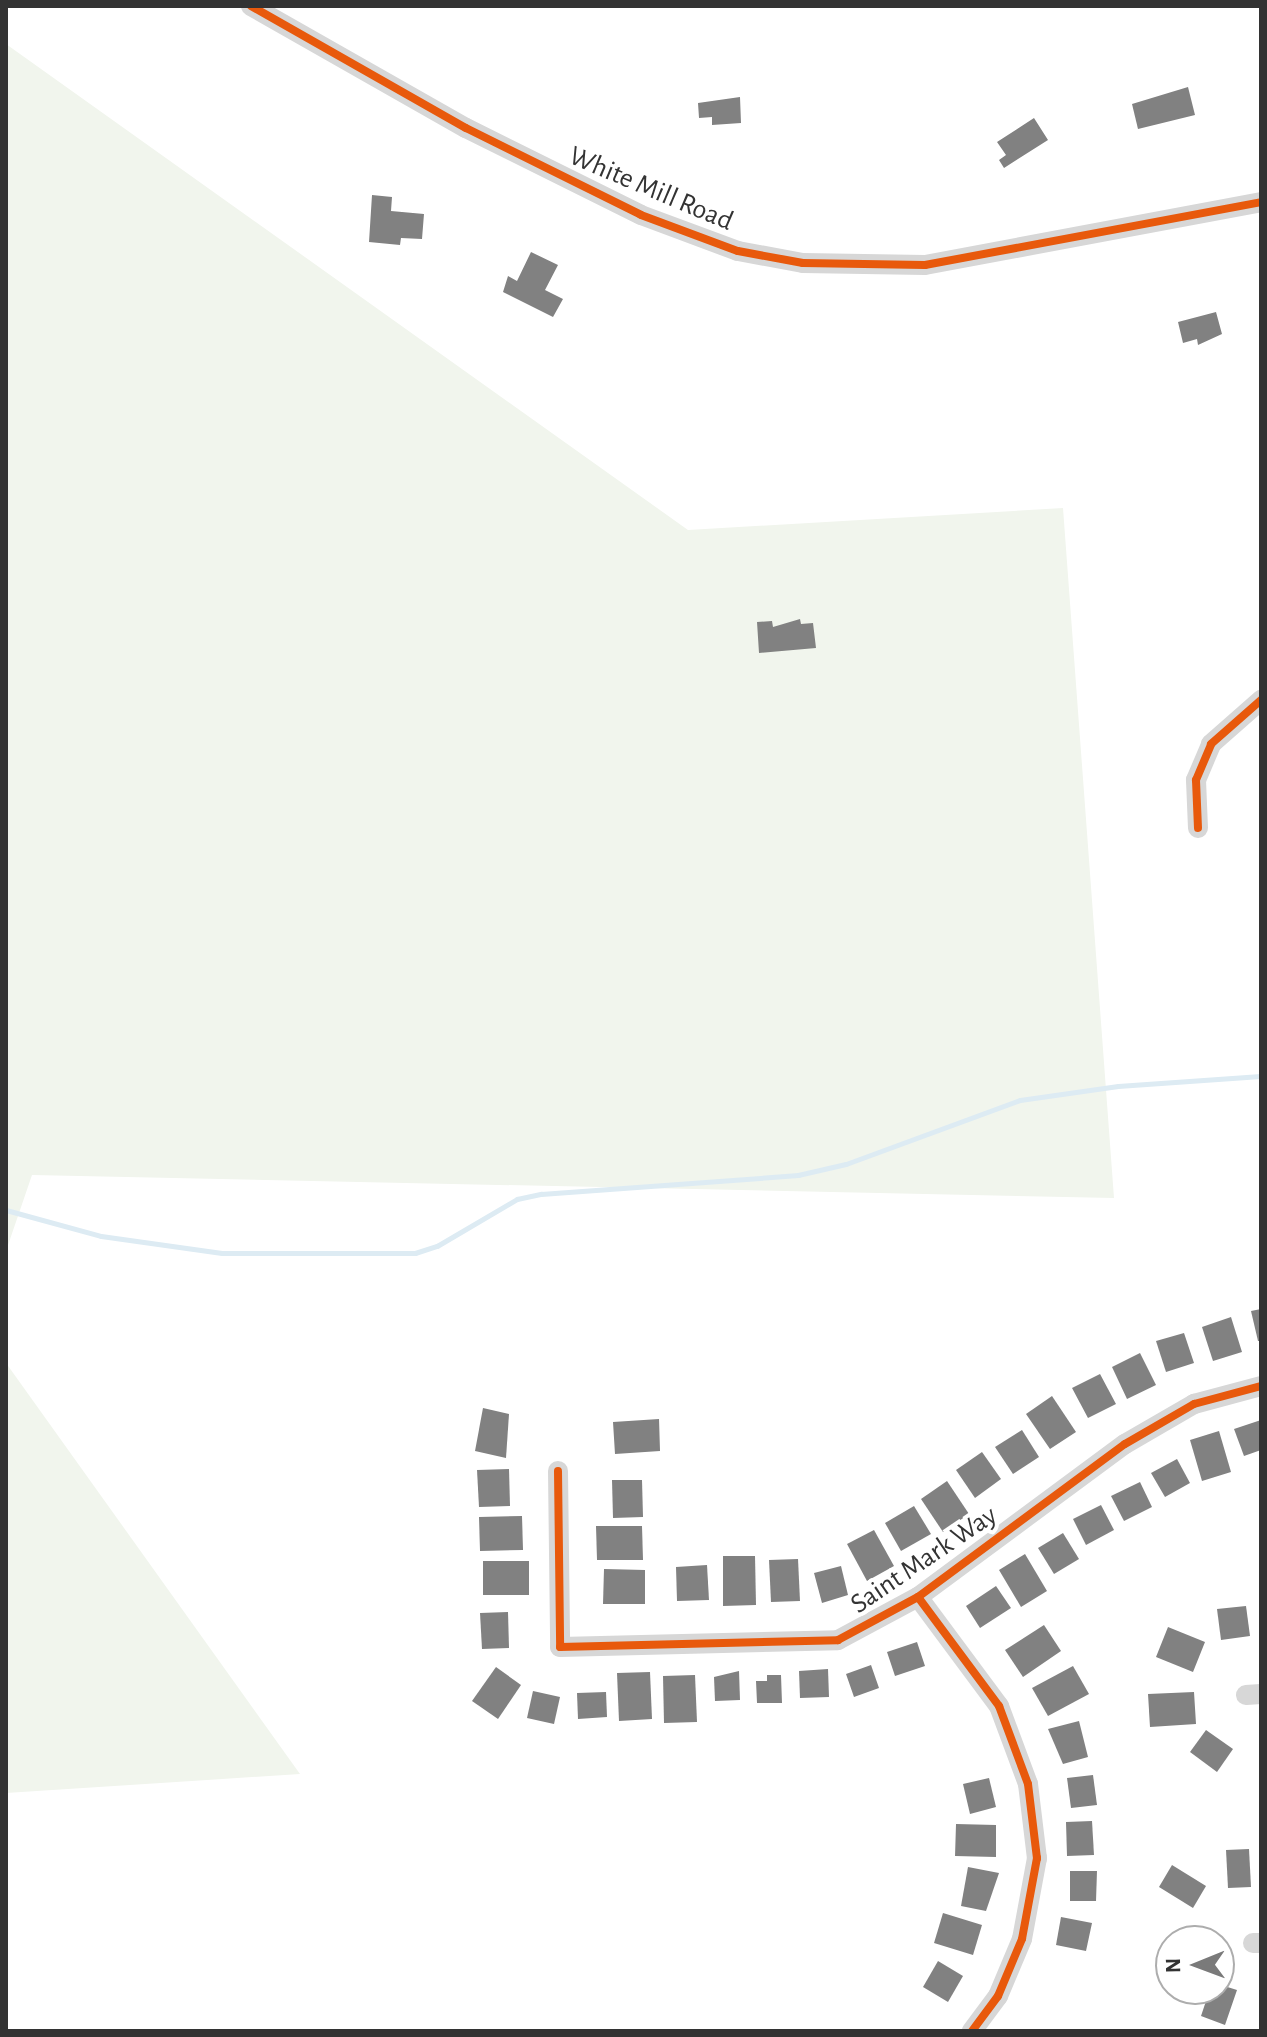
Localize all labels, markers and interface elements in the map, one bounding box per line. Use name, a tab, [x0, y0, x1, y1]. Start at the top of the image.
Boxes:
street label: White Mill Road	[564, 139, 738, 239]
street label: Saint Mark Way	[844, 1499, 1004, 1621]
north arrow	[1155, 1925, 1235, 2005]
text: N	[1162, 1958, 1184, 1973]

